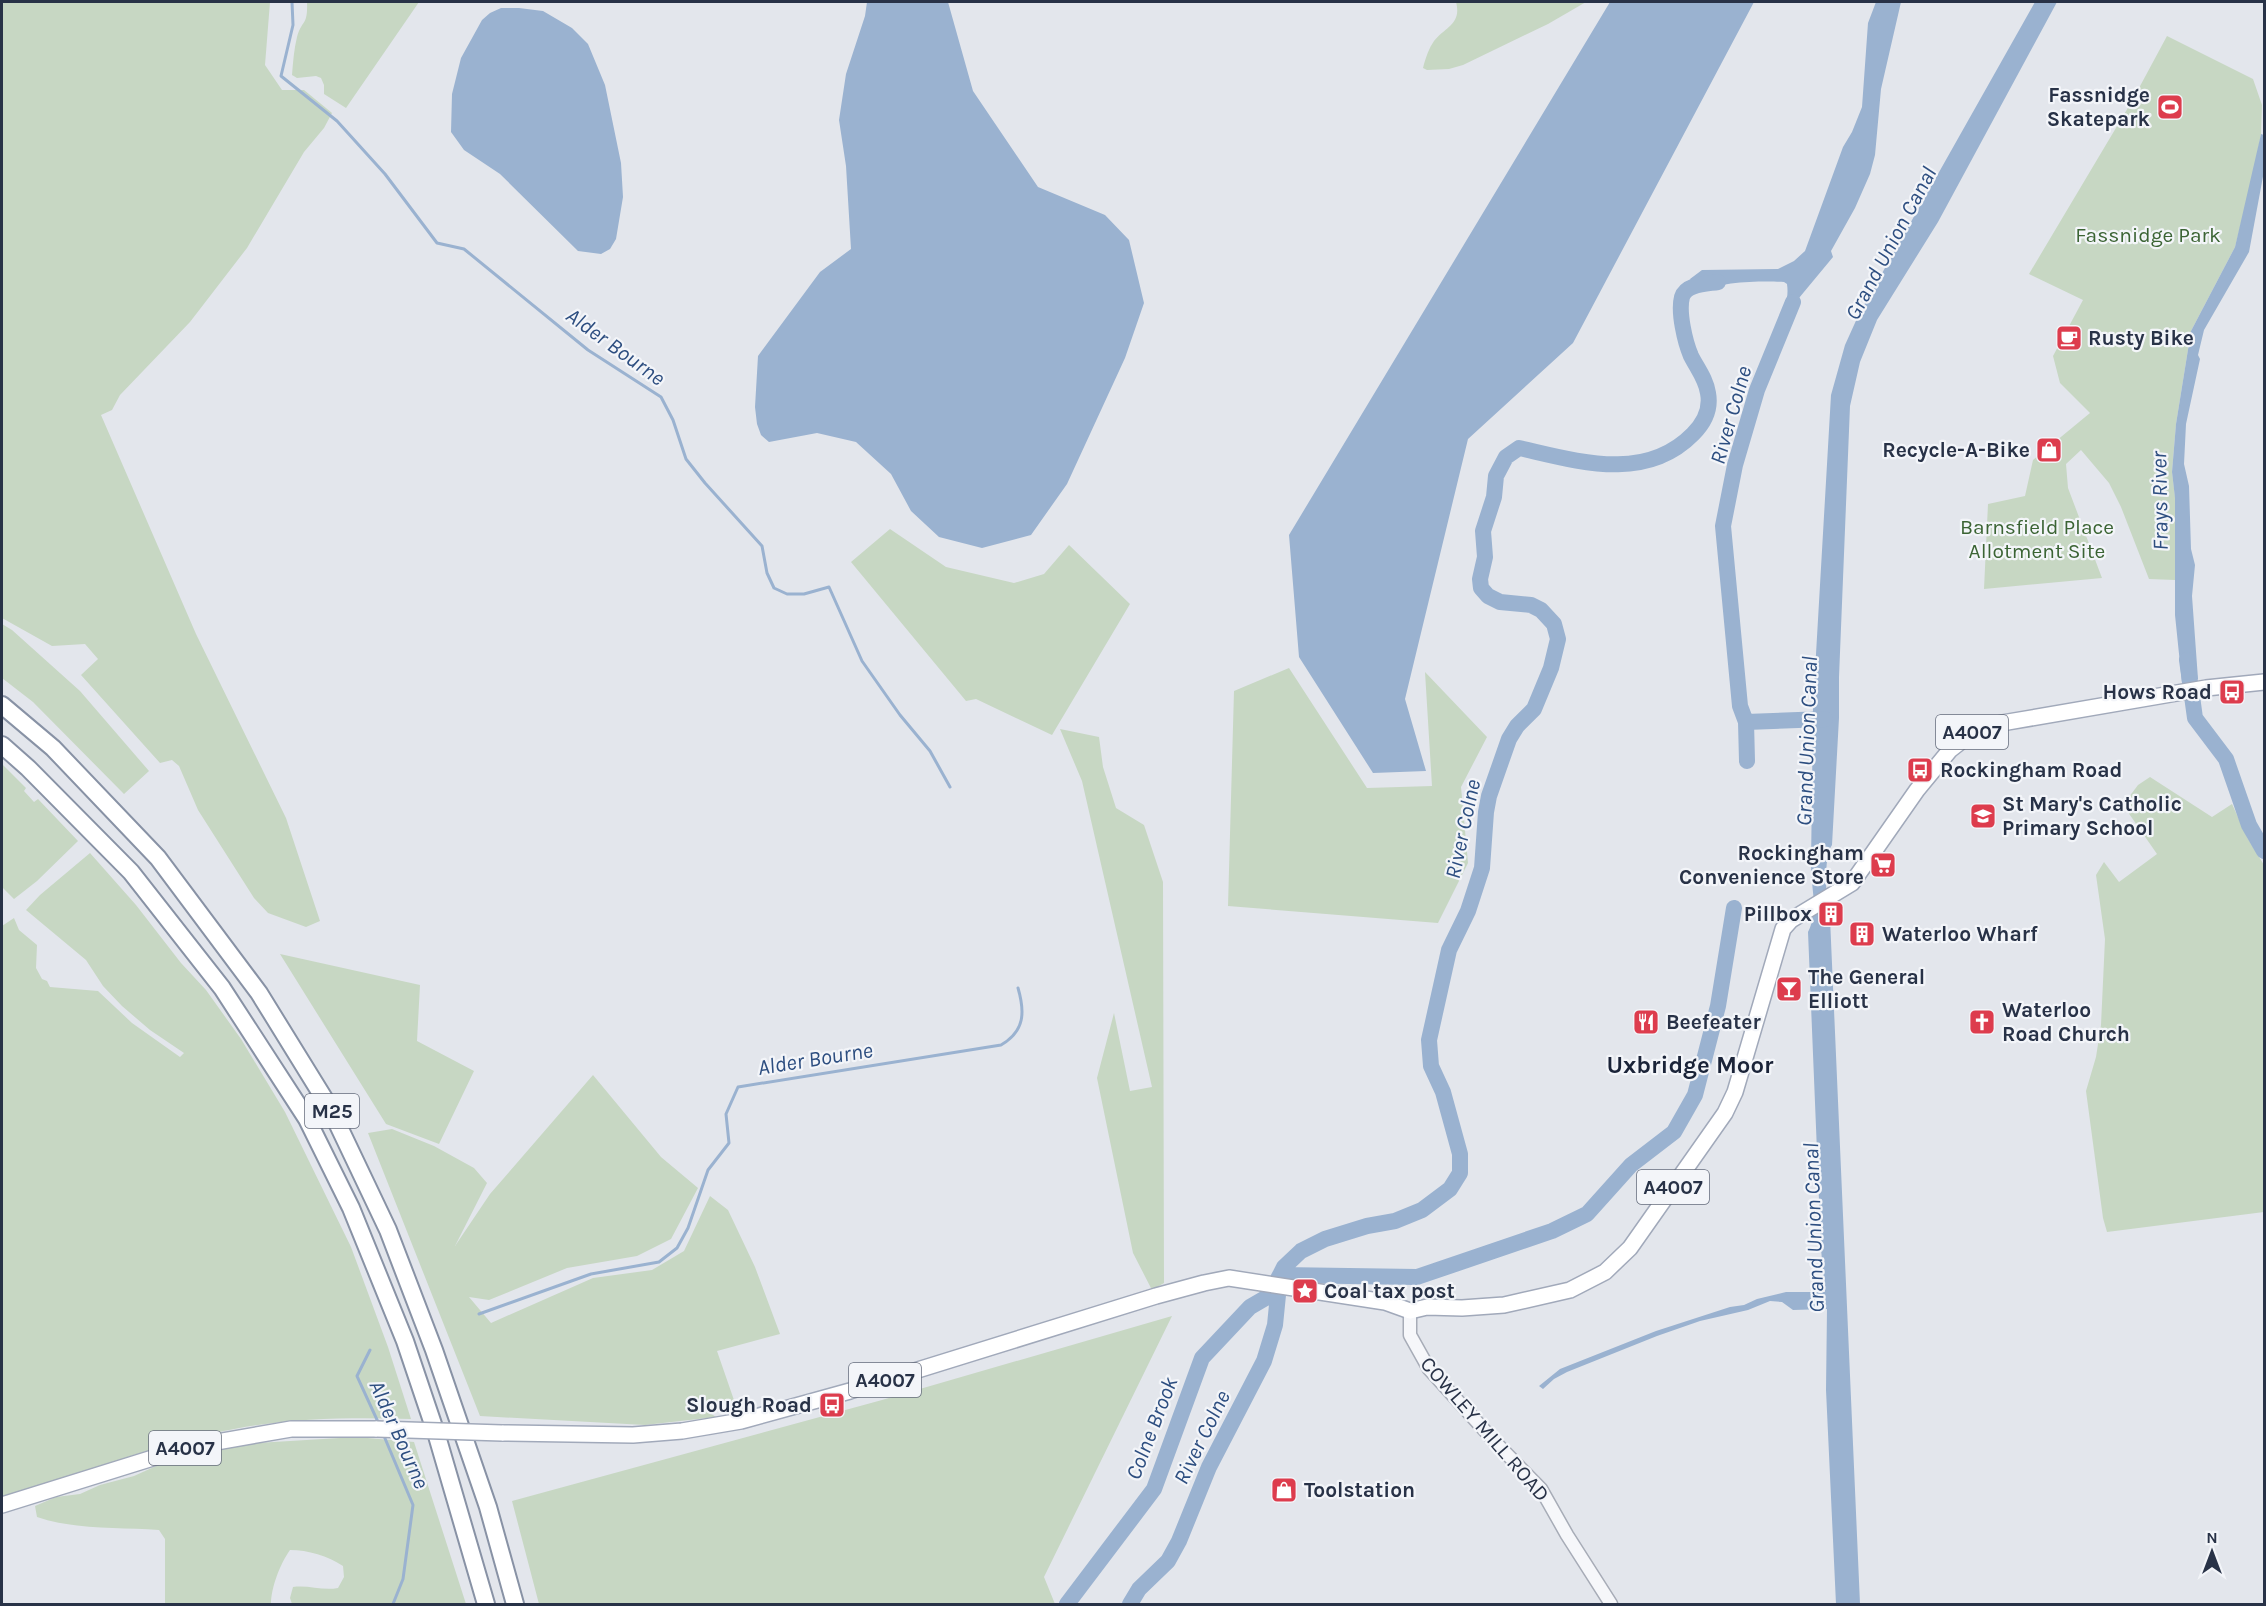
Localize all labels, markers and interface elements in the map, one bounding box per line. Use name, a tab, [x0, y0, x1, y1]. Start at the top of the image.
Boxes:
place label: Fassnidge Skatepark	[2047, 83, 2151, 131]
sports icon: Fassnidge Skatepark	[2155, 92, 2185, 122]
water label: Grand Union Canal	[1840, 162, 1942, 325]
park label: Fassnidge Park	[2075, 223, 2221, 247]
water label: Alder Bourne	[561, 302, 670, 391]
cafe icon: Rusty Bike	[2054, 323, 2084, 353]
place label: Rusty Bike	[2088, 326, 2194, 350]
water label: River Colne	[1705, 363, 1757, 467]
shop icon: Recycle-A-Bike	[2034, 435, 2064, 465]
place label: Recycle-A-Bike	[1882, 438, 2030, 462]
water label: Frays River	[2146, 450, 2174, 551]
park label: Barnsfield Place Allotment Site	[1960, 515, 2114, 563]
water label: Grand Union Canal	[1791, 656, 1823, 826]
bus stop icon: Hows Road	[2217, 677, 2247, 707]
place label: Hows Road	[2102, 680, 2212, 704]
road number: A4007	[1936, 715, 2008, 749]
bus stop icon: Rockingham Road	[1905, 755, 1935, 785]
place label: Rockingham Road	[1940, 758, 2122, 782]
water label: River Colne	[1440, 777, 1486, 881]
place label: St Mary's Catholic Primary School	[2002, 792, 2182, 840]
school or university icon: St Mary's Catholic Primary School	[1968, 801, 1998, 831]
place label: Rockingham Convenience Store	[1679, 841, 1864, 889]
supermarket icon: Rockingham Convenience Store	[1868, 850, 1898, 880]
building icon: Pillbox	[1816, 899, 1846, 929]
place label: Pillbox	[1744, 902, 1812, 926]
building icon: Waterloo Wharf	[1847, 919, 1877, 949]
place label: Waterloo Wharf	[1882, 922, 2038, 946]
place label: The General Elliott	[1808, 965, 1925, 1013]
bar icon: The General Elliott	[1774, 974, 1804, 1004]
place label: Waterloo Road Church	[2002, 998, 2130, 1046]
restaurant icon: Beefeater	[1631, 1007, 1661, 1037]
church icon: Waterloo Road Church	[1967, 1007, 1997, 1037]
place label: Beefeater	[1666, 1010, 1761, 1034]
water label: Alder Bourne	[756, 1037, 874, 1081]
district label: Uxbridge Moor	[1607, 1051, 1774, 1079]
road number: M25	[305, 1094, 359, 1128]
water label: Grand Union Canal	[1798, 1143, 1830, 1313]
road number: A4007	[1637, 1170, 1709, 1204]
place icon: Coal tax post	[1290, 1276, 1320, 1306]
place label: Coal tax post	[1324, 1279, 1455, 1303]
street label: COWLEY MILL ROAD	[1416, 1352, 1554, 1506]
road number: A4007	[849, 1363, 921, 1397]
water label: Colne Brook	[1120, 1373, 1184, 1483]
water label: Alder Bourne	[364, 1376, 435, 1493]
water label: River Colne	[1168, 1386, 1236, 1489]
bus stop icon: Slough Road	[817, 1390, 847, 1420]
place label: Slough Road	[686, 1393, 812, 1417]
road number: A4007	[149, 1431, 221, 1465]
shop icon: Toolstation	[1269, 1475, 1299, 1505]
place label: Toolstation	[1304, 1478, 1415, 1502]
north arrow	[2182, 1522, 2242, 1582]
text: N	[2206, 1528, 2218, 1547]

